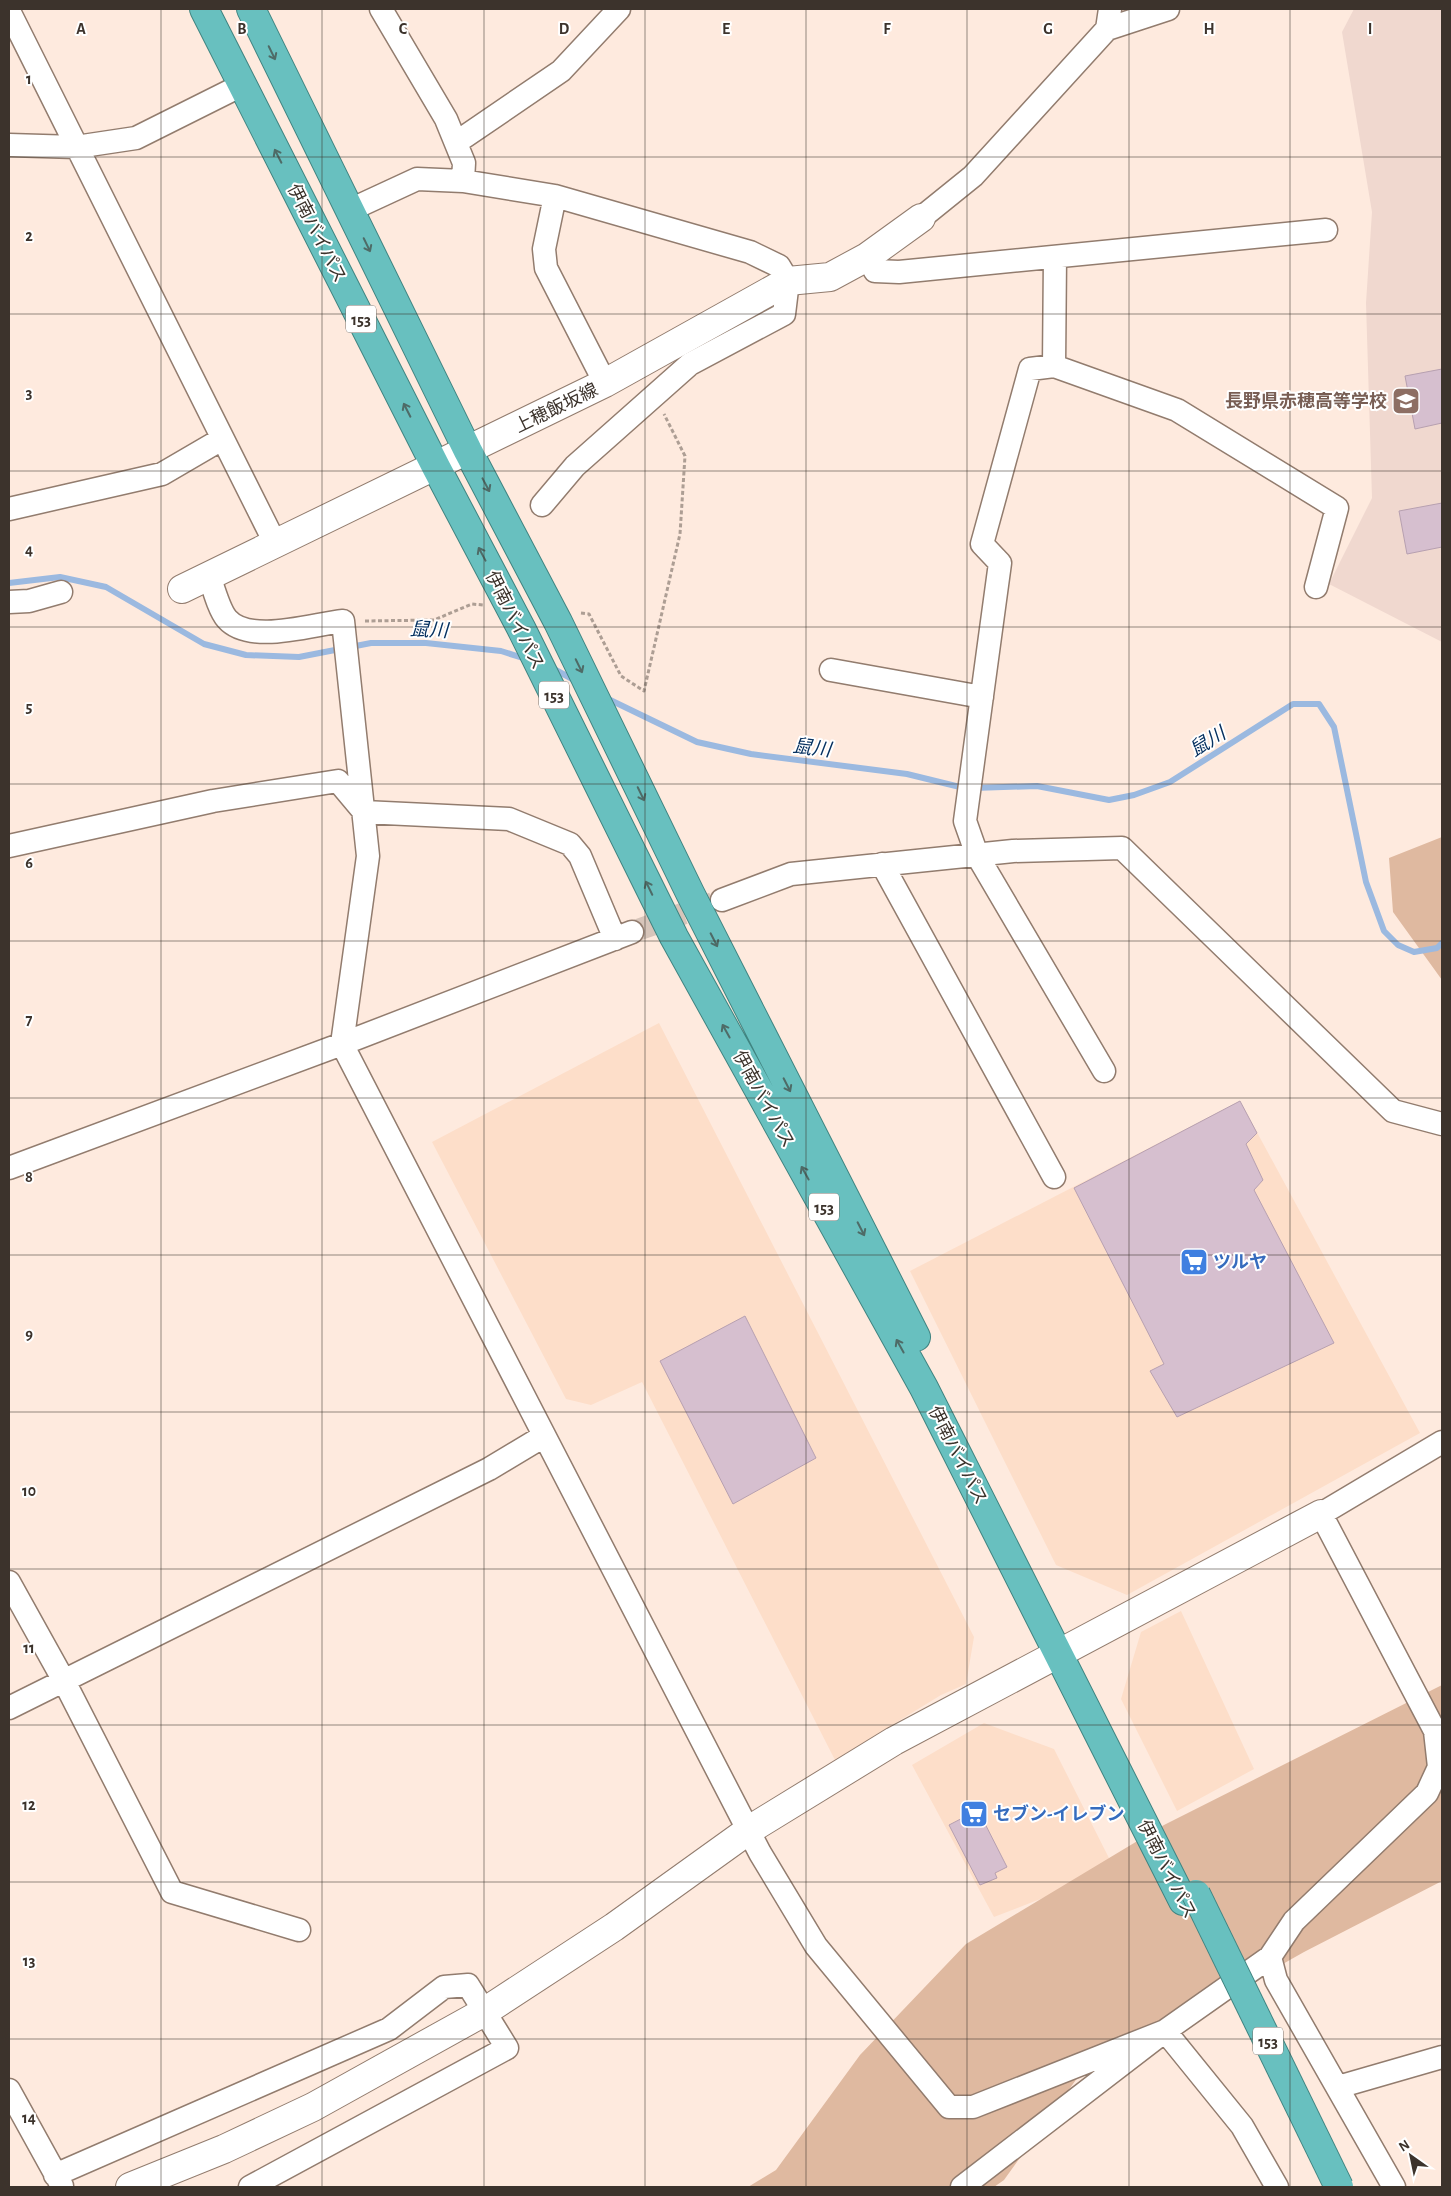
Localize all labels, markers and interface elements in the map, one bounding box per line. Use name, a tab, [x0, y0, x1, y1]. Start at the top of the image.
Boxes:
text: A	[76, 21, 86, 37]
text: B	[237, 21, 247, 37]
text: C	[399, 21, 408, 37]
text: D	[559, 21, 570, 37]
text: E	[722, 21, 730, 37]
text: F	[883, 21, 891, 37]
text: G	[1043, 21, 1053, 37]
text: H	[1203, 21, 1215, 37]
text: I	[1368, 21, 1372, 37]
one-way arrow	[267, 45, 277, 60]
text: 1	[26, 71, 32, 87]
one-way arrow	[273, 148, 283, 163]
street label: 伊南バイパス	[284, 181, 350, 285]
text: 2	[25, 228, 33, 244]
one-way arrow	[362, 238, 372, 253]
road number: 153	[346, 306, 376, 332]
street label: 上穂飯坂線	[511, 379, 601, 437]
text: 3	[26, 385, 33, 401]
school or university icon: 長野県赤穂高等学校	[1391, 386, 1421, 416]
place label: 長野県赤穂高等学校	[1225, 391, 1387, 411]
one-way arrow	[402, 402, 412, 417]
one-way arrow	[482, 477, 491, 492]
text: 4	[25, 542, 33, 558]
one-way arrow	[477, 547, 486, 562]
street label: 伊南バイパス	[482, 568, 548, 672]
water label: 鼠川	[409, 619, 450, 641]
one-way arrow	[575, 658, 585, 673]
road number: 153	[539, 682, 569, 708]
text: 5	[26, 699, 33, 715]
water label: 鼠川	[1186, 722, 1231, 760]
water label: 鼠川	[792, 736, 834, 760]
one-way arrow	[637, 786, 646, 801]
text: 6	[25, 855, 33, 871]
one-way arrow	[644, 881, 653, 896]
one-way arrow	[709, 932, 719, 947]
text: 7	[26, 1012, 33, 1028]
one-way arrow	[721, 1023, 731, 1038]
street label: 伊南バイパス	[729, 1047, 799, 1151]
one-way arrow	[782, 1077, 792, 1092]
one-way arrow	[800, 1166, 809, 1181]
text: 8	[25, 1169, 33, 1185]
road number: 153	[809, 1194, 839, 1220]
one-way arrow	[857, 1221, 866, 1236]
supermarket icon: ツルヤ	[1179, 1247, 1209, 1277]
place label: ツルヤ	[1213, 1253, 1267, 1272]
text: 9	[25, 1326, 33, 1342]
one-way arrow	[895, 1339, 905, 1353]
street label: 伊南バイパス	[925, 1403, 991, 1507]
text: 10	[22, 1483, 36, 1499]
text: 11	[23, 1640, 35, 1656]
text: 12	[22, 1797, 36, 1813]
supermarket icon: セブン-イレブン	[959, 1799, 989, 1829]
place label: セブン-イレブン	[993, 1804, 1124, 1824]
street label: 伊南バイパス	[1134, 1817, 1200, 1921]
text: 13	[23, 1953, 35, 1969]
road number: 153	[1253, 2028, 1283, 2054]
text: 14	[22, 2110, 36, 2126]
north arrow	[1386, 2131, 1436, 2181]
text: N	[1397, 2137, 1412, 2154]

